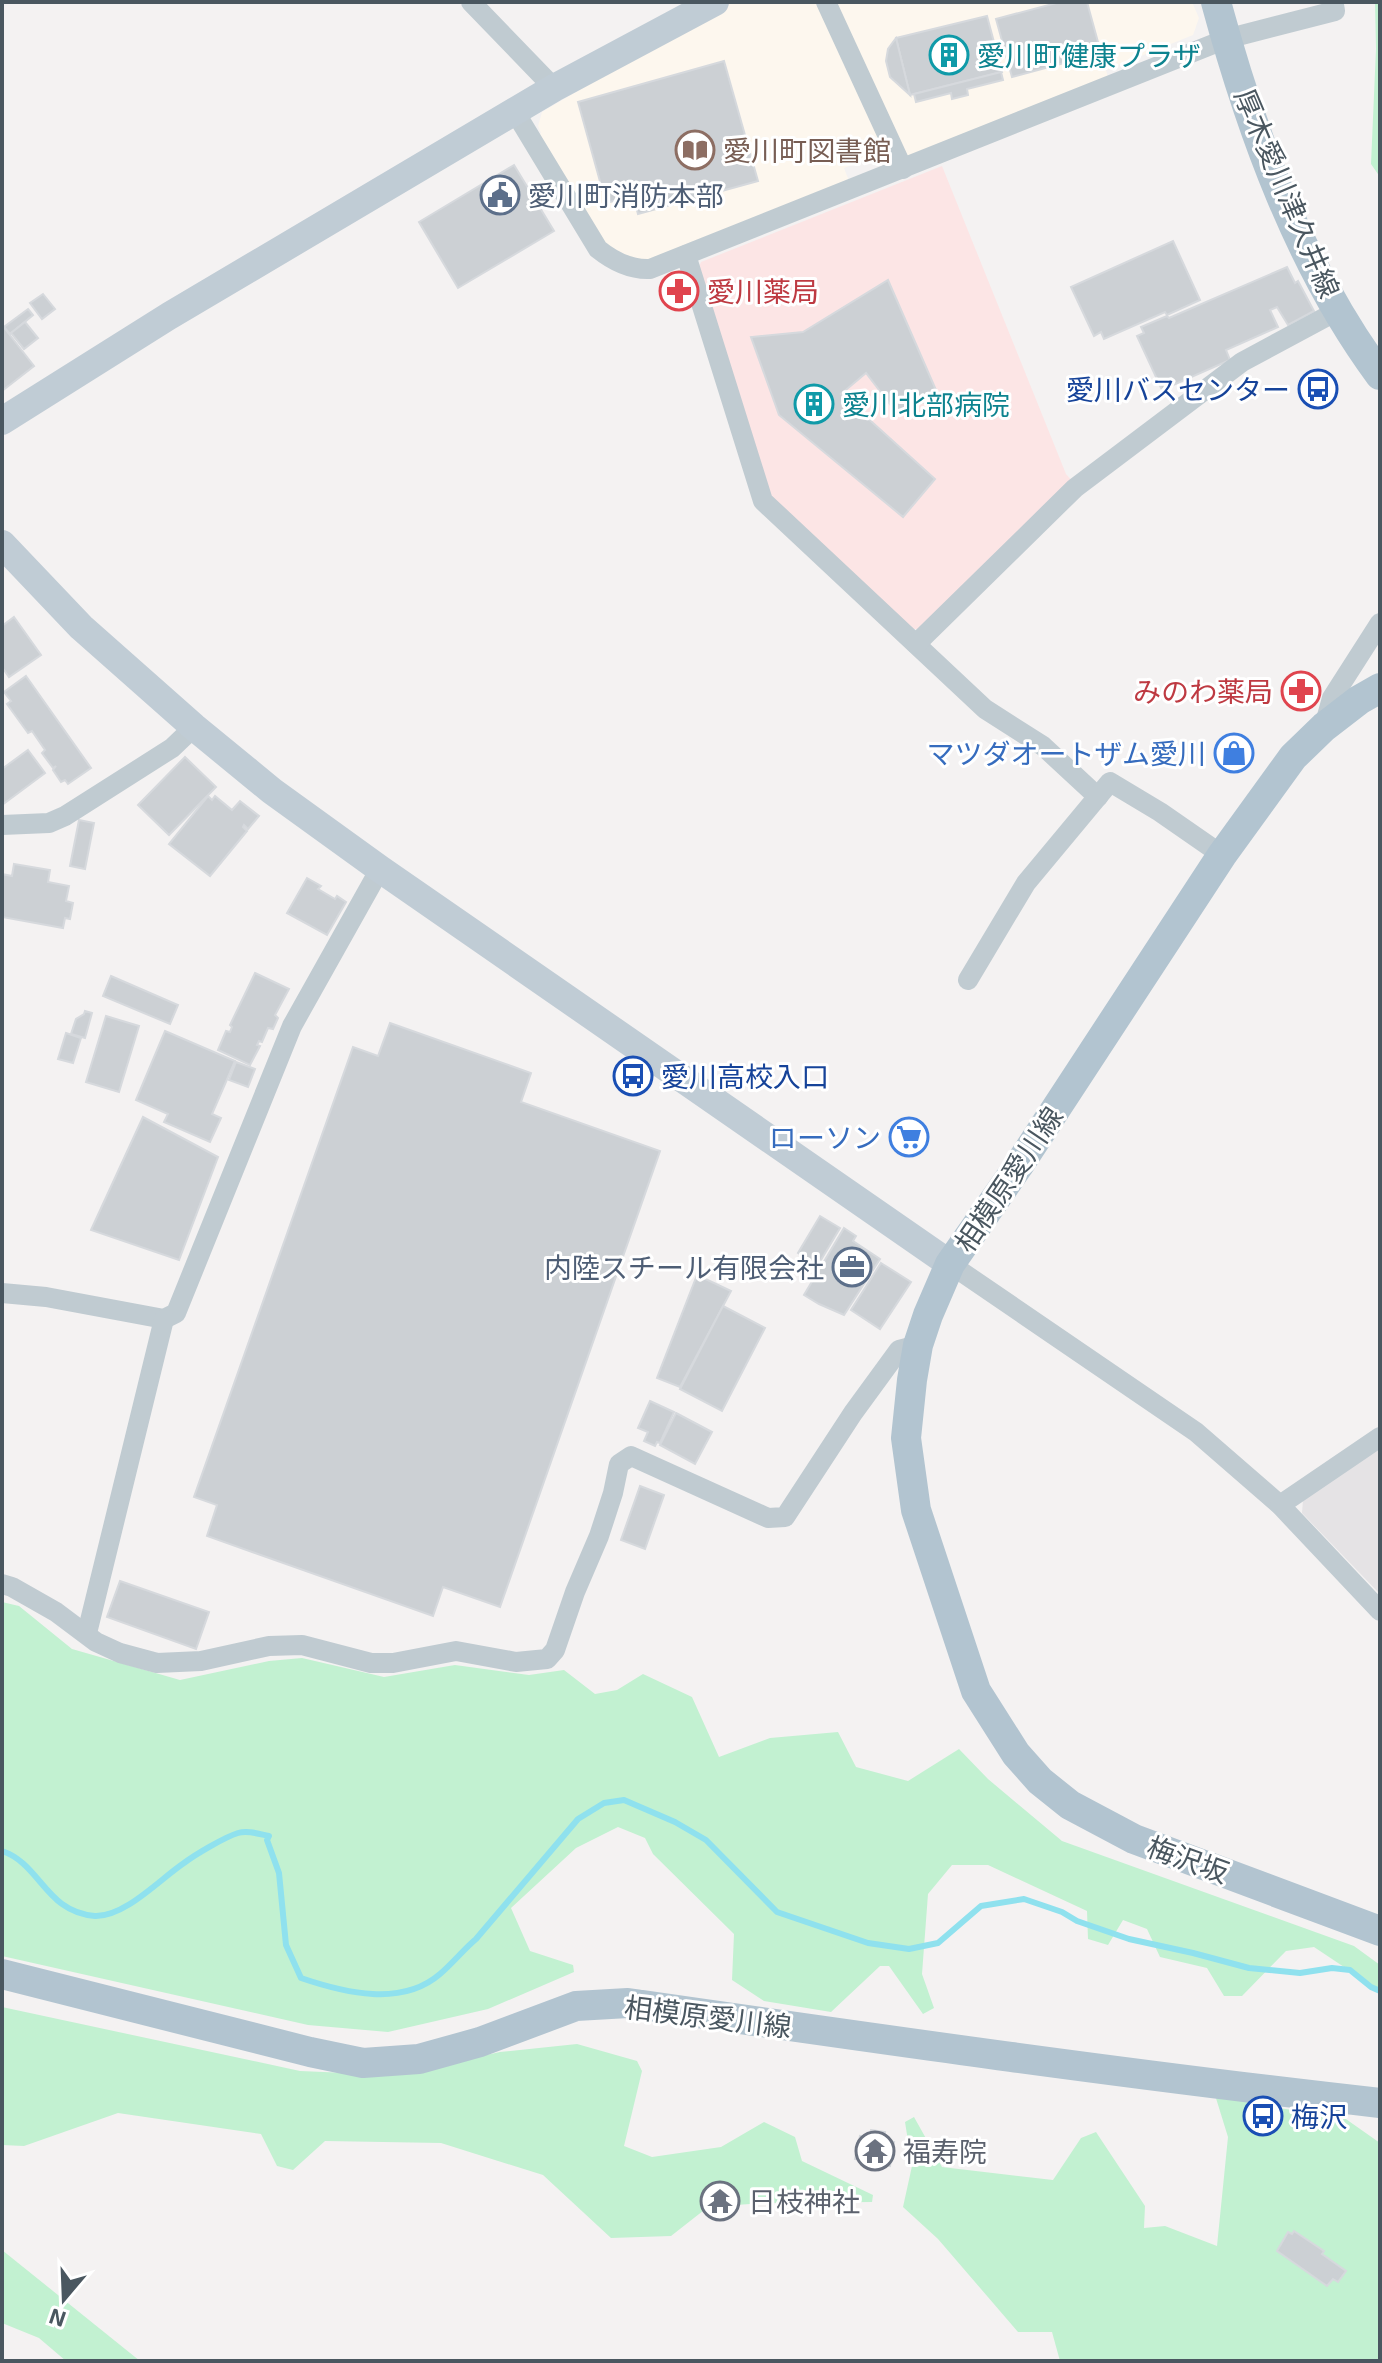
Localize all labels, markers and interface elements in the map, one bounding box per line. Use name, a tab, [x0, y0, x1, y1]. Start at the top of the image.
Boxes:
building icon: 愛川町健康プラザ	[928, 34, 970, 76]
place label: 愛川町健康プラザ	[977, 38, 1201, 72]
street label: 厚木愛川津久井線	[1229, 83, 1347, 303]
library icon: 愛川町図書館	[674, 129, 716, 171]
place label: 愛川町図書館	[723, 133, 891, 167]
public building icon: 愛川町消防本部	[479, 174, 521, 216]
place label: 愛川町消防本部	[528, 178, 724, 212]
pharmacy icon: 愛川薬局	[658, 270, 700, 312]
place label: 愛川薬局	[707, 274, 819, 308]
bus stop icon: 愛川バスセンター	[1297, 368, 1339, 410]
place label: 愛川バスセンター	[1066, 372, 1290, 406]
building icon: 愛川北部病院	[793, 383, 835, 425]
place label: 愛川北部病院	[842, 387, 1010, 421]
pharmacy icon: みのわ薬局	[1280, 670, 1322, 712]
place label: みのわ薬局	[1133, 674, 1273, 708]
shop icon: マツダオートザム愛川	[1213, 732, 1255, 774]
place label: マツダオートザム愛川	[927, 736, 1206, 770]
bus stop icon: 愛川高校入口	[612, 1055, 654, 1097]
place label: 愛川高校入口	[661, 1059, 829, 1093]
street label: 相模原愛川線	[947, 1100, 1069, 1258]
supermarket icon: ローソン	[888, 1116, 930, 1158]
place label: ローソン	[769, 1120, 881, 1154]
office icon: 内陸スチール有限会社	[831, 1246, 873, 1288]
place label: 内陸スチール有限会社	[544, 1250, 824, 1284]
street label: 梅沢坂	[1143, 1829, 1233, 1889]
street label: 相模原愛川線	[623, 1989, 793, 2043]
bus stop icon: 梅沢	[1242, 2095, 1284, 2137]
place label: 梅沢	[1291, 2099, 1347, 2133]
temple icon: 福寿院	[854, 2130, 896, 2172]
place label: 福寿院	[903, 2134, 987, 2168]
temple icon: 日枝神社	[699, 2180, 741, 2222]
place label: 日枝神社	[748, 2184, 860, 2218]
north arrow	[24, 2259, 104, 2339]
text: N	[45, 2304, 69, 2334]

